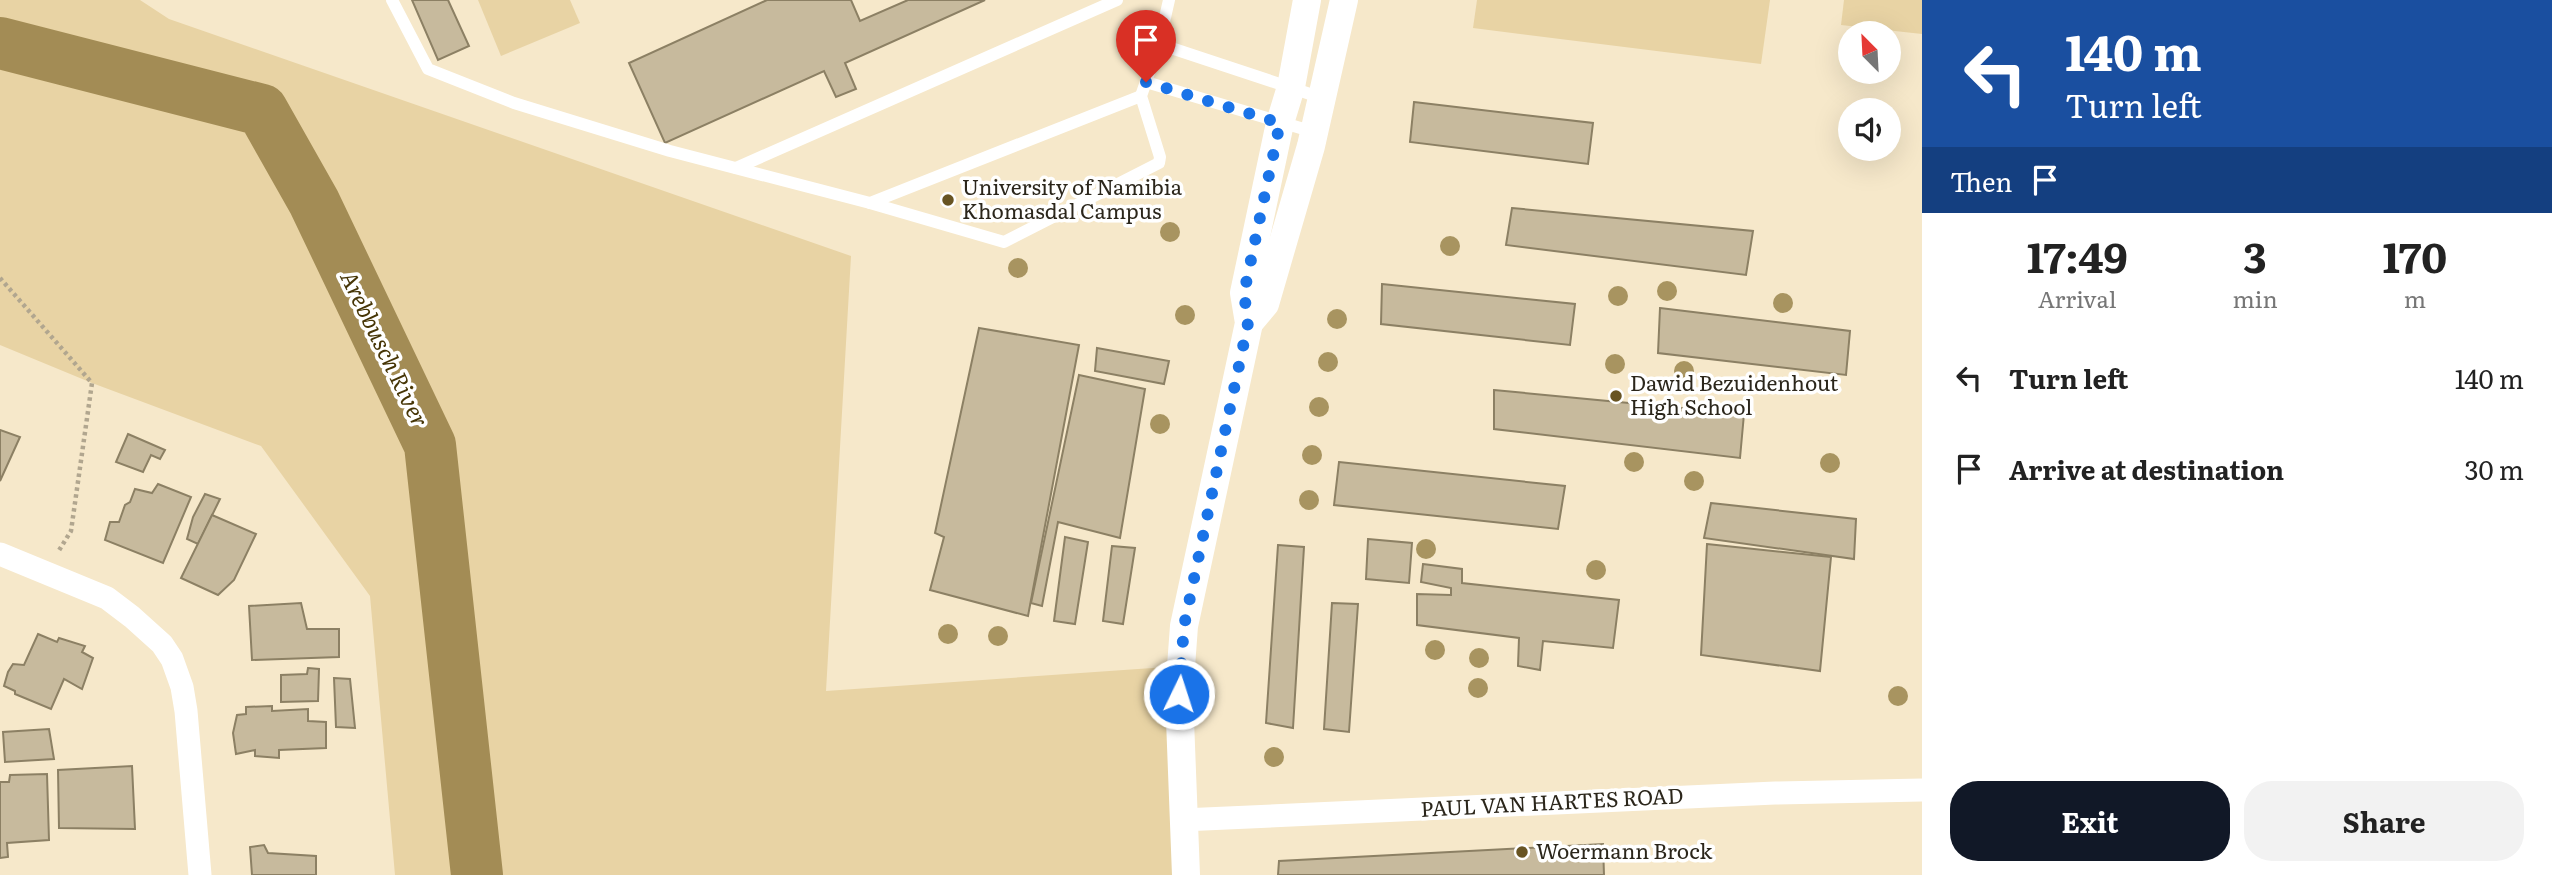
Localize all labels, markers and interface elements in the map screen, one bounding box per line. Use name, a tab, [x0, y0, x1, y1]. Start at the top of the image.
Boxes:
pin	[1116, 10, 1176, 82]
text: 140 m	[2065, 13, 2202, 86]
icon: arrive	[1127, 21, 1165, 59]
north arrow	[1838, 21, 1900, 84]
map controls	[1838, 21, 1901, 161]
icon: left	[1950, 28, 2041, 119]
text: Turn left	[2065, 80, 2202, 128]
button: sound	[1838, 98, 1901, 161]
text: Then	[1950, 161, 2012, 200]
icon: arrive	[2026, 161, 2064, 199]
place label: University of Namibia Khomasdal Campus	[962, 170, 1183, 225]
marker: University of Namibia Khomasdal Campus	[940, 192, 956, 208]
text: 17:49	[2027, 224, 2128, 286]
text: 3	[2243, 224, 2267, 286]
text: 170	[2382, 224, 2447, 286]
water label: Arebbusch River	[333, 264, 438, 432]
text: Arrival	[2038, 281, 2116, 315]
text: min	[2232, 281, 2278, 315]
text: m	[2404, 281, 2426, 315]
text: Turn left	[2009, 358, 2128, 397]
text: 140 m	[2455, 358, 2524, 397]
icon: left	[1950, 359, 1988, 397]
place label: Dawid Bezuidenhout High School	[1630, 366, 1839, 421]
marker: Dawid Bezuidenhout High School	[1608, 388, 1624, 404]
text: Arrive at destination	[2009, 449, 2284, 488]
text: 30 m	[2464, 449, 2524, 488]
icon: arrive	[1950, 450, 1988, 488]
position arrow	[1142, 657, 1216, 731]
street label: PAUL VAN HARTES ROAD	[1420, 778, 1684, 823]
button: Exit	[1950, 781, 2230, 861]
button: Share	[2244, 781, 2524, 861]
place label: Woermann Brock	[1536, 834, 1712, 865]
marker: Woermann Brock	[1514, 844, 1530, 860]

